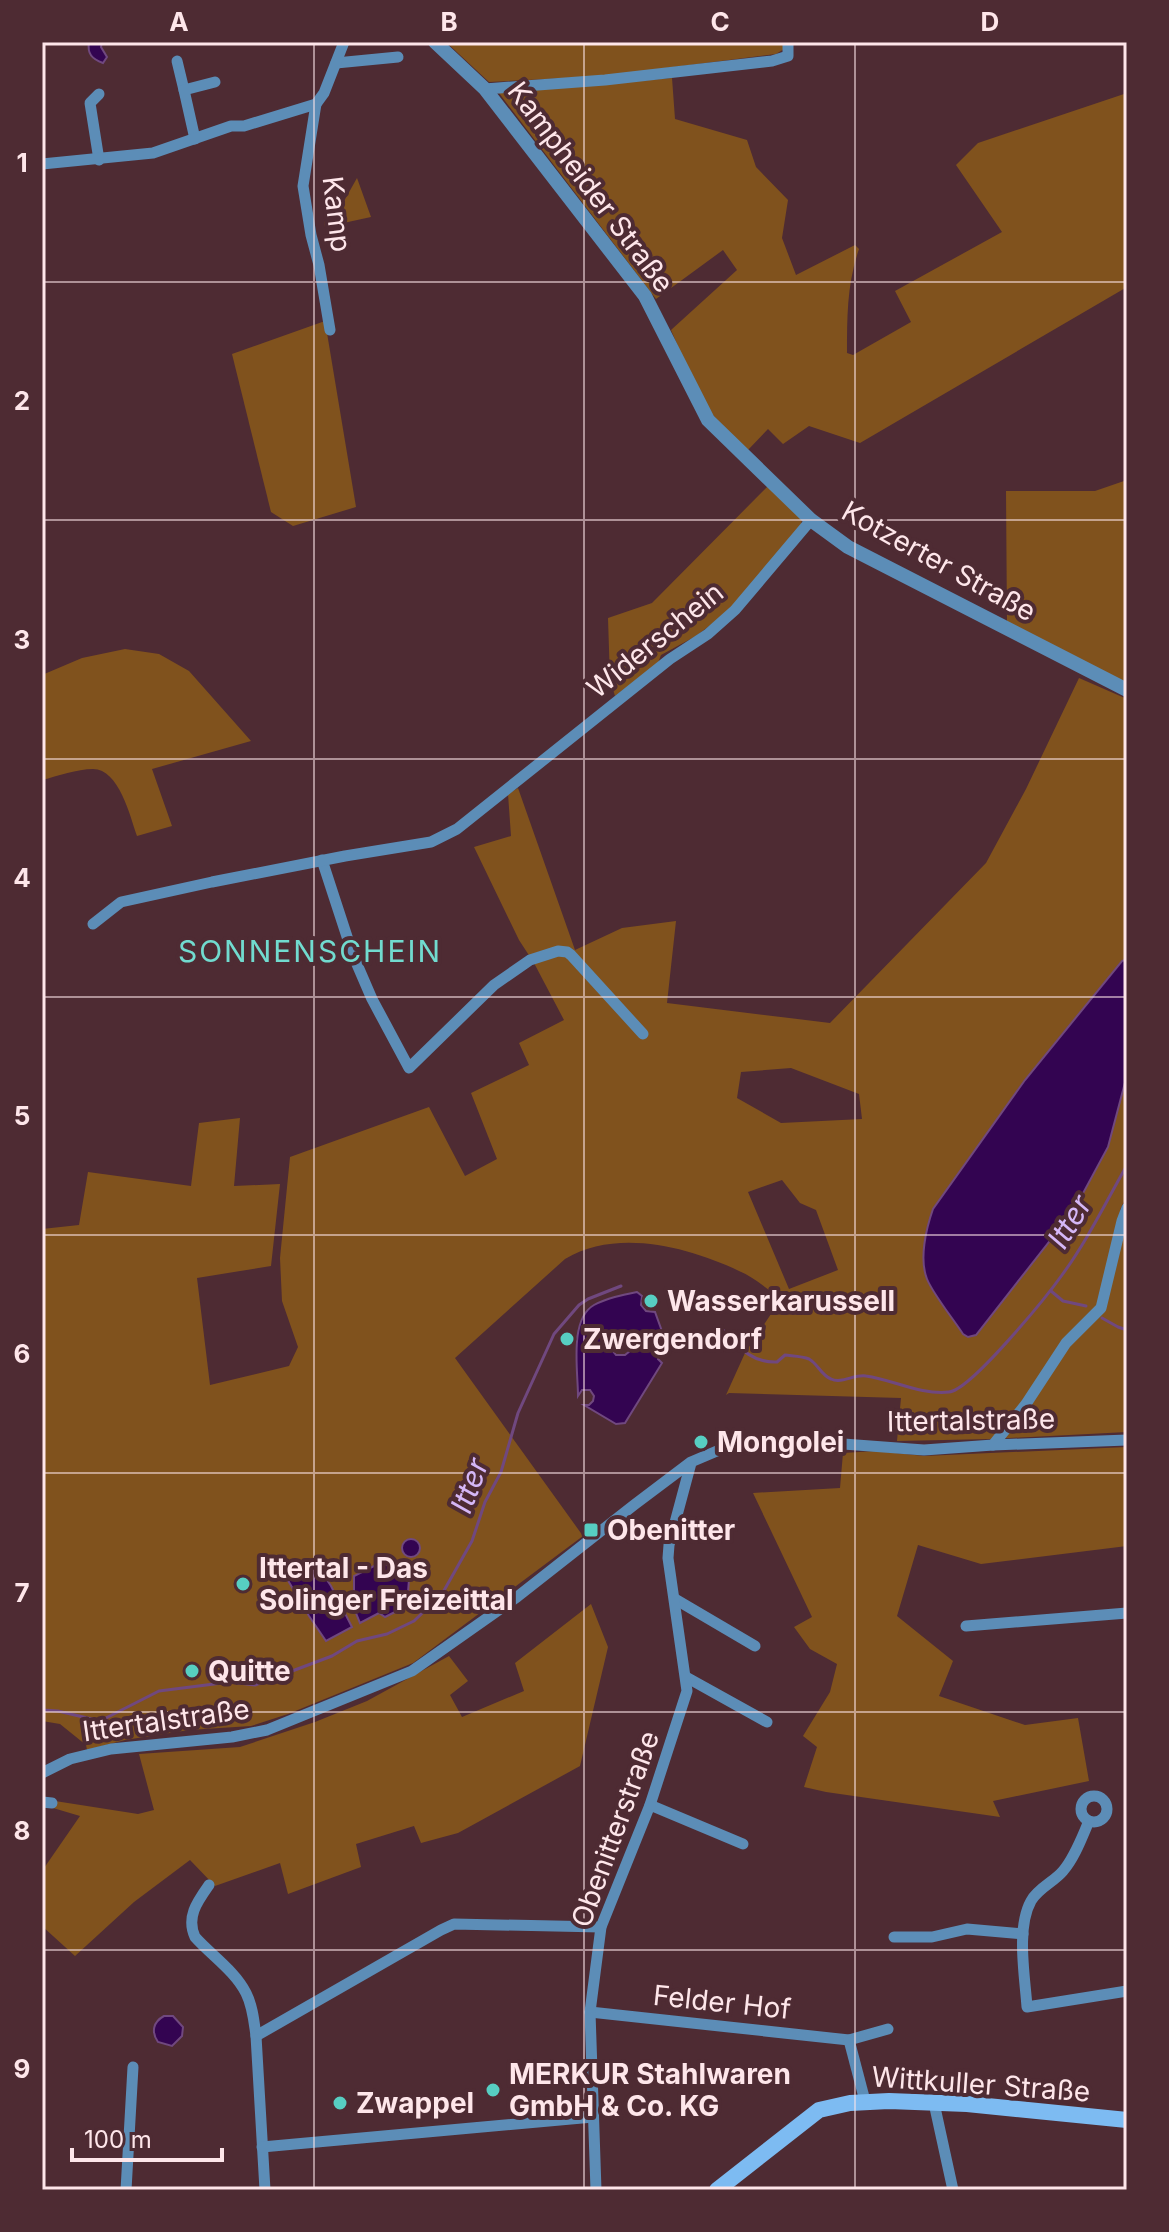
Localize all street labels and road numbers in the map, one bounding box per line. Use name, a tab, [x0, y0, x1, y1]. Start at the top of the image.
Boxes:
street label: Kampheider Straße	[501, 75, 681, 299]
street label: Kamp	[315, 174, 359, 254]
street label: Kotzerter Straße	[836, 494, 1042, 628]
street label: Widerschein	[580, 575, 730, 705]
street label: Ittertalstraße	[887, 1402, 1055, 1438]
street label: Ittertalstraße	[80, 1691, 252, 1749]
street label: Obenitterstraße	[564, 1726, 666, 1932]
street label: Felder Hof	[651, 1978, 793, 2026]
street label: Wittkuller Straße	[870, 2059, 1092, 2109]

